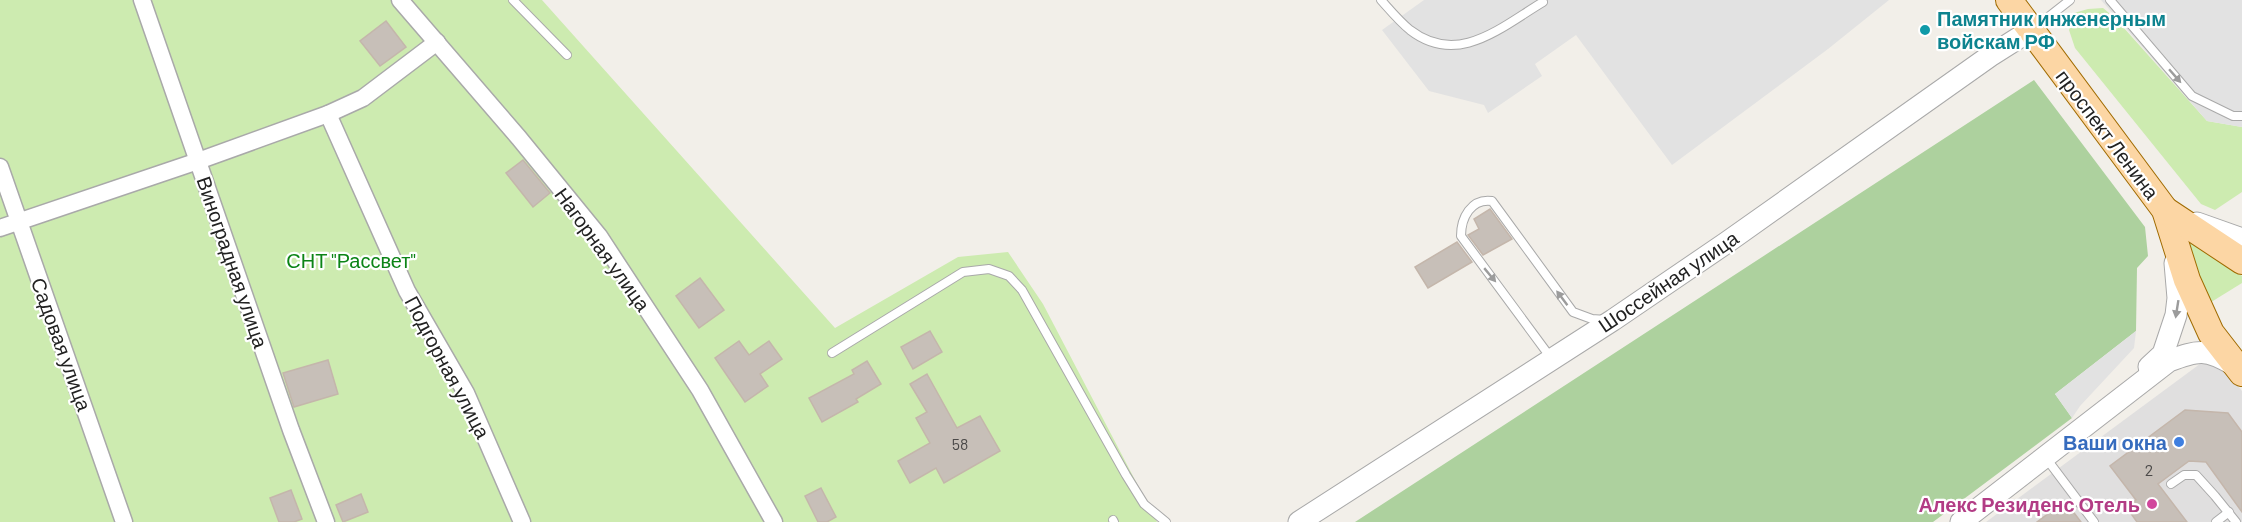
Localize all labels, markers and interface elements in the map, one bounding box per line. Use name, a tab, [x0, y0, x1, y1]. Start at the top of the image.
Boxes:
place label: Памятник инженерным войскам РФ	[1937, 6, 2166, 53]
marker: Памятник инженерным войскам РФ	[1918, 23, 1932, 37]
street label: проспект Ленина	[2052, 65, 2165, 204]
one-way arrow	[2168, 68, 2181, 83]
street label: Виноградная улица	[192, 173, 274, 352]
street label: Нагорная улица	[550, 183, 656, 316]
street label: Шоссейная улица	[1593, 225, 1743, 337]
park label: СНТ "Рассвет"	[286, 248, 416, 272]
one-way arrow	[1483, 267, 1496, 282]
street label: Садовая улица	[27, 274, 98, 415]
one-way arrow	[1556, 290, 1569, 306]
street label: Подгорная улица	[400, 292, 496, 443]
one-way arrow	[2172, 299, 2181, 318]
place label: Ваши окна	[2063, 430, 2168, 454]
house number: 58	[952, 434, 968, 453]
marker: Ваши окна	[2172, 435, 2186, 449]
house number: 2	[2145, 460, 2153, 479]
place label: Алекс Резиденс Отель	[1918, 492, 2140, 516]
marker: Алекс Резиденс Отель	[2145, 497, 2159, 511]

